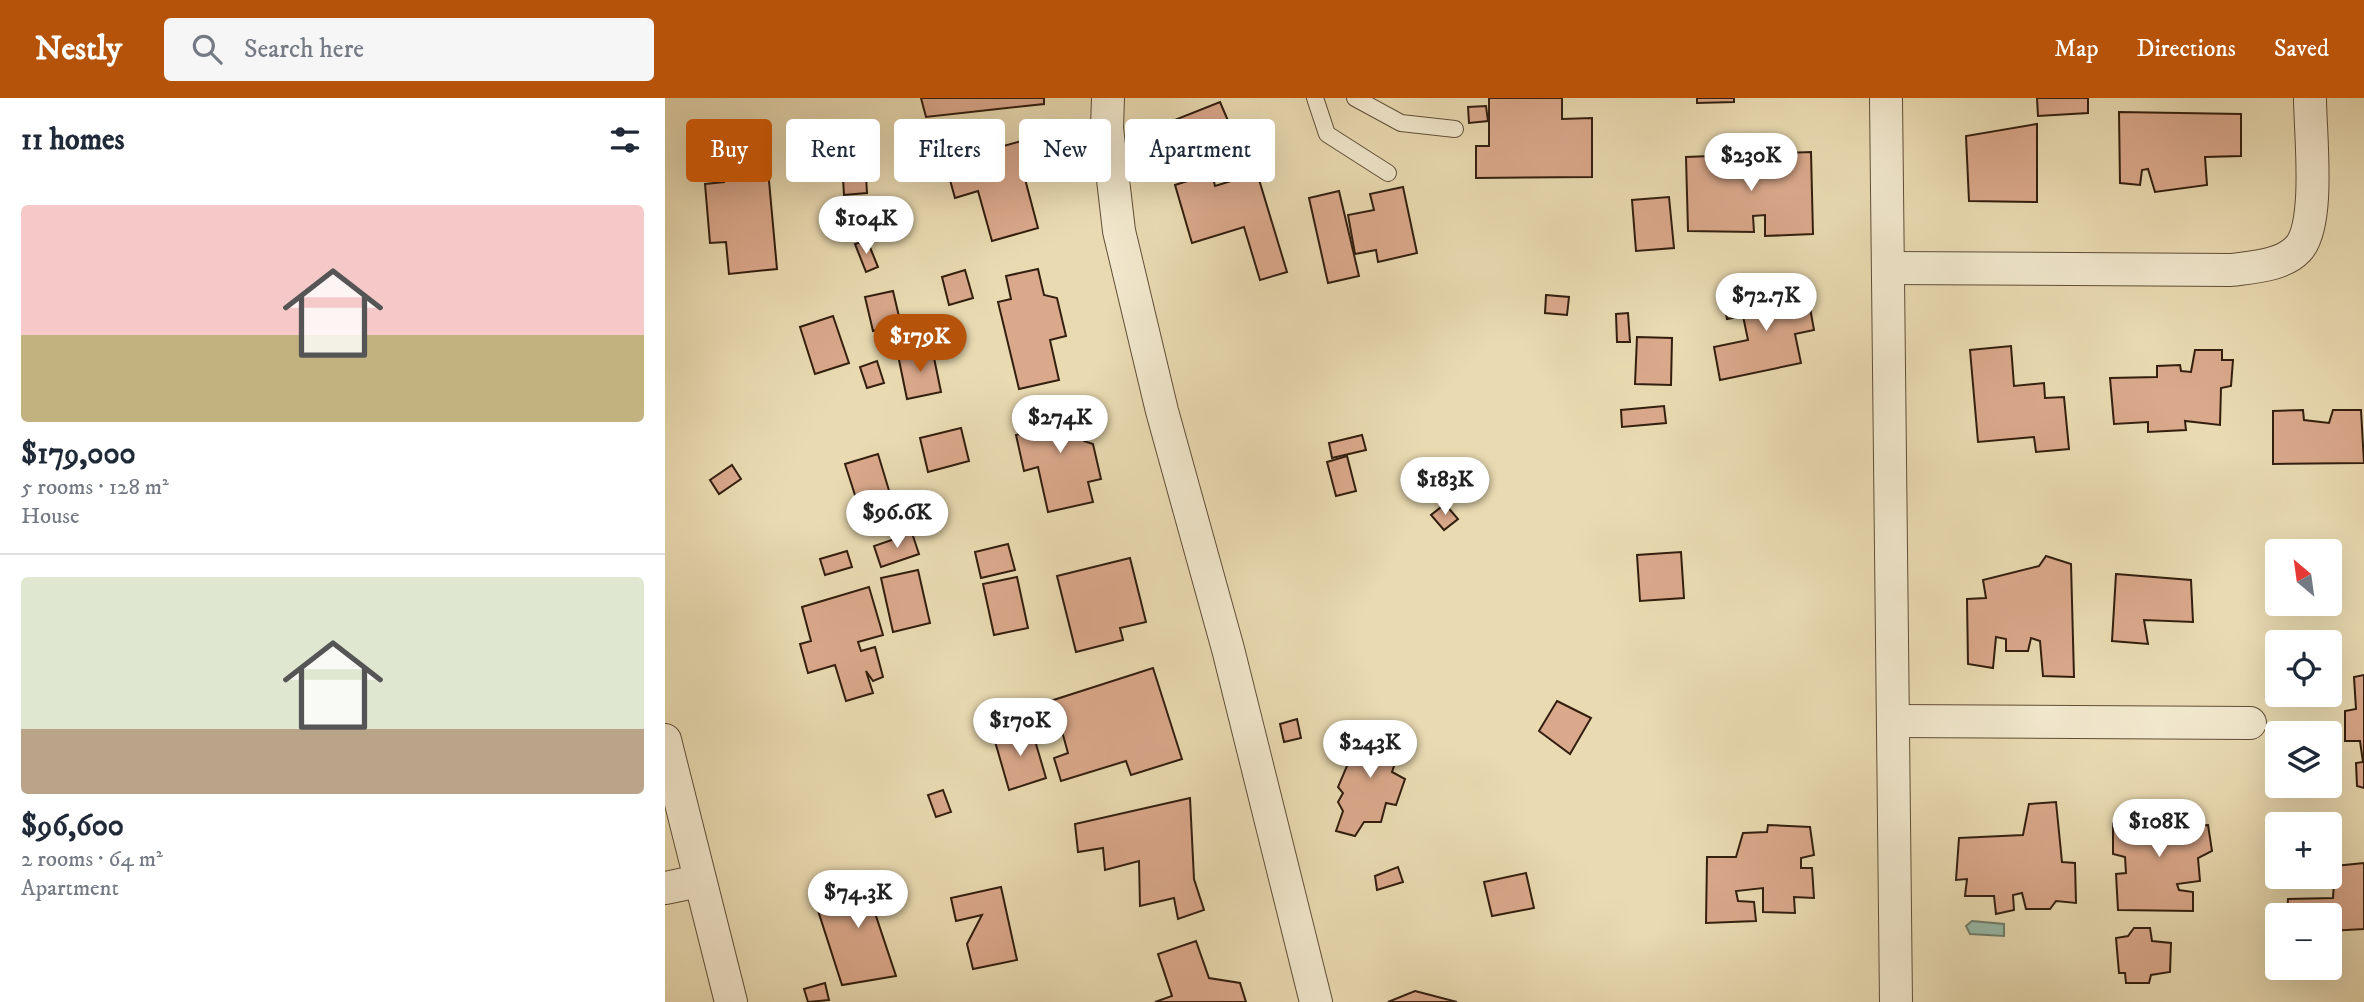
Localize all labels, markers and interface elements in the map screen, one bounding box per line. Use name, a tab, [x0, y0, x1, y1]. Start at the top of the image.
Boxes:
search box	[164, 18, 654, 81]
text: Nestly	[35, 29, 122, 70]
icon: search	[188, 30, 226, 68]
text: Search here	[244, 33, 364, 66]
text: Map	[2054, 34, 2099, 64]
text: Directions	[2137, 34, 2236, 64]
text: Saved	[2274, 34, 2329, 64]
chip: Buy	[686, 119, 772, 182]
chip: Rent	[786, 119, 880, 182]
chip: Filters	[894, 119, 1005, 182]
chip: New	[1019, 119, 1111, 182]
chip: Apartment	[1125, 119, 1275, 182]
icon: filters	[606, 121, 644, 159]
text: 11 homes	[21, 122, 125, 159]
pin: $230K	[1702, 134, 1800, 193]
text: $230K	[1721, 141, 1781, 170]
pin: $104K	[817, 197, 915, 256]
text: $104K	[835, 204, 897, 233]
icon: home	[270, 250, 396, 376]
pin: $72.7K	[1709, 274, 1823, 333]
text: $72.7K	[1732, 281, 1800, 310]
pin: $179K	[871, 314, 969, 374]
text: $179K	[890, 322, 950, 351]
pin: $274K	[1011, 396, 1109, 455]
text: $274K	[1028, 403, 1092, 432]
text: $179,000	[21, 436, 136, 473]
pin: $183K	[1396, 458, 1494, 517]
text: $183K	[1416, 465, 1474, 494]
text: 5 rooms · 128 m²	[21, 473, 169, 502]
pin: $96.6K	[840, 490, 954, 550]
text: $96.6K	[862, 498, 932, 527]
text: House	[21, 502, 79, 531]
north arrow	[2265, 539, 2341, 616]
map controls	[2265, 539, 2342, 980]
icon: home	[270, 622, 396, 748]
button: locate	[2265, 630, 2342, 707]
pin: $170K	[971, 698, 1069, 758]
text: $170K	[989, 706, 1051, 735]
pin: $243K	[1321, 720, 1419, 780]
button: layers	[2265, 721, 2342, 798]
text: $243K	[1339, 728, 1401, 757]
pin: $108K	[2110, 800, 2208, 859]
text: $108K	[2129, 807, 2189, 836]
text: $96,600	[21, 808, 124, 845]
button: +	[2265, 812, 2342, 889]
text: 2 rooms · 64 m²	[21, 845, 163, 874]
pin: $74.3K	[801, 870, 915, 930]
text: Apartment	[21, 874, 119, 903]
text: $74.3K	[824, 878, 892, 907]
button: −	[2265, 903, 2342, 980]

